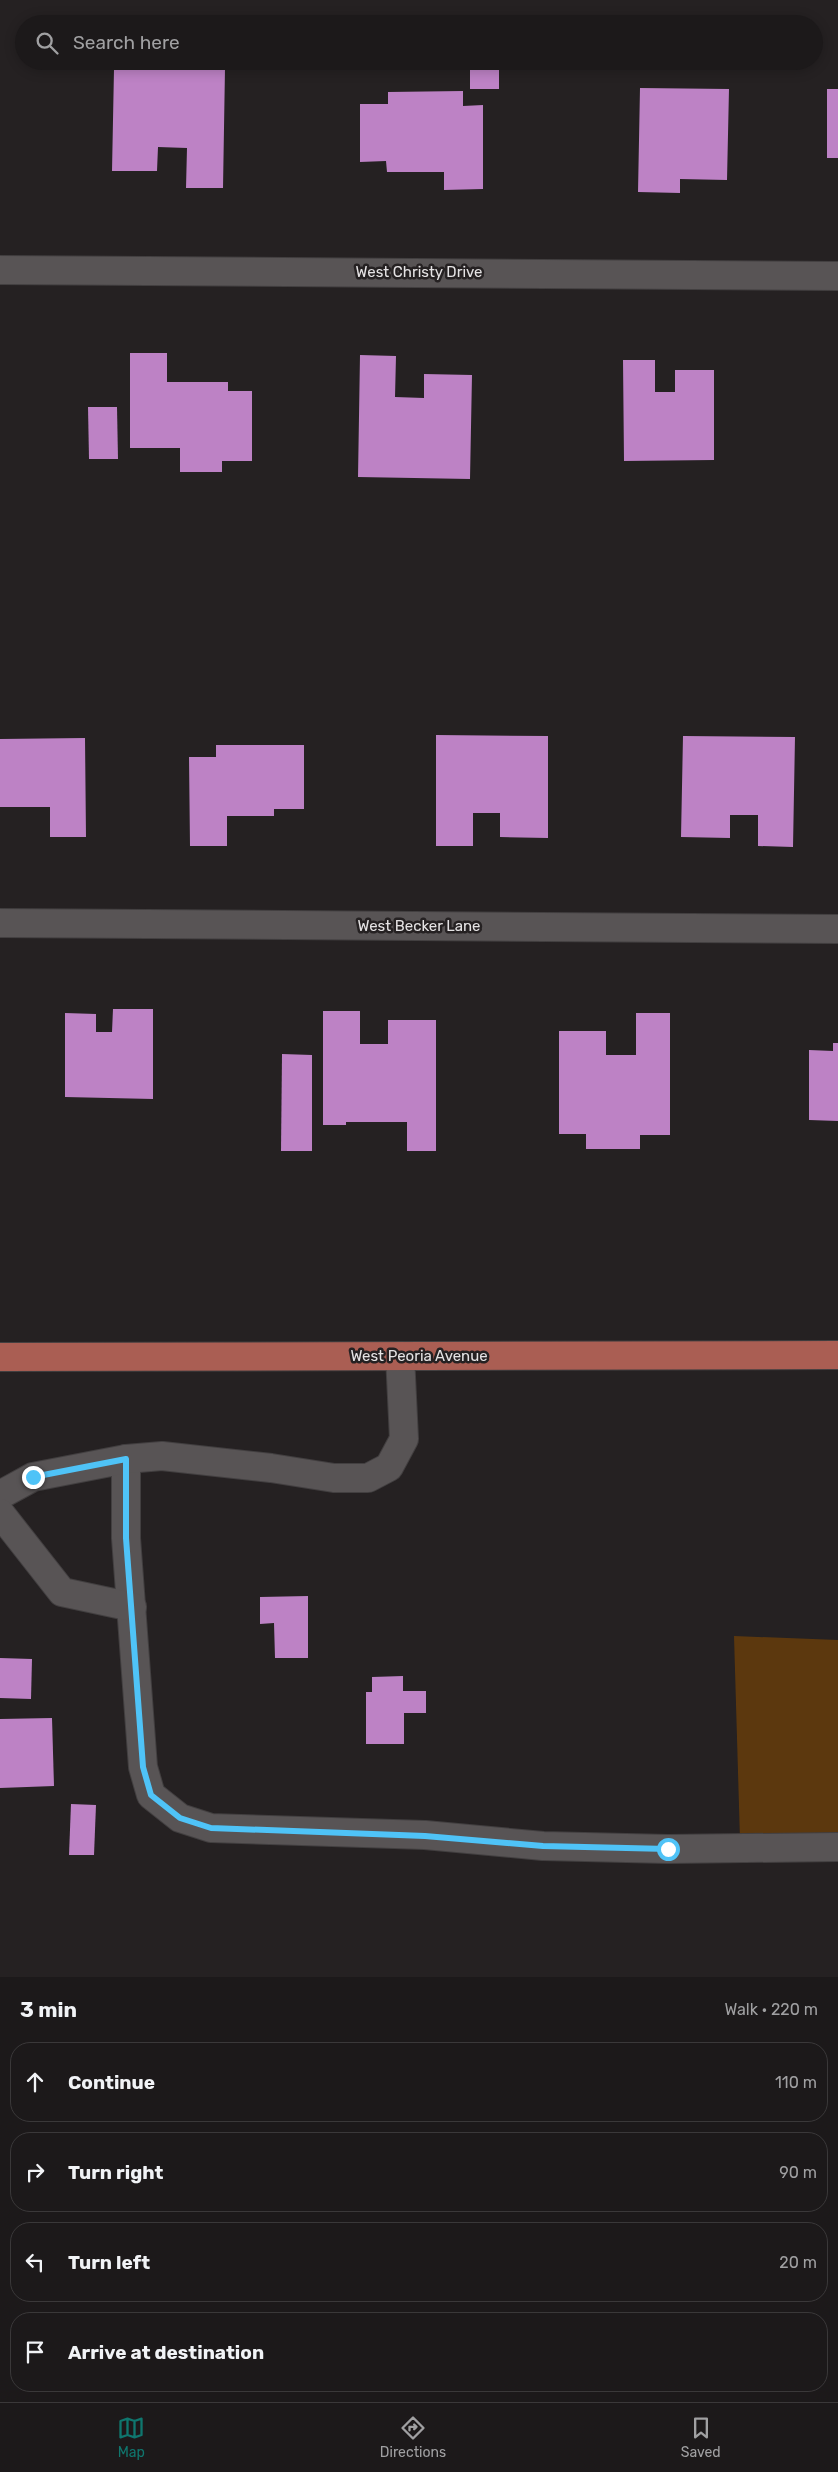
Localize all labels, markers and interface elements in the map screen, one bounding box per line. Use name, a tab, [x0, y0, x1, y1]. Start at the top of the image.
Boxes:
search box	[15, 15, 823, 70]
icon: search	[33, 29, 61, 57]
text: Search here	[73, 31, 180, 54]
street label: West Christy Drive	[356, 263, 482, 281]
street label: West Becker Lane	[357, 917, 481, 935]
street label: West Peoria Avenue	[350, 1347, 488, 1365]
route end	[22, 1466, 45, 1489]
route start	[657, 1838, 680, 1861]
text: 3 min	[20, 1997, 77, 2022]
text: Walk · 220 m	[725, 2000, 818, 2019]
icon: ahead	[21, 2068, 49, 2096]
text: Continue	[68, 2071, 155, 2094]
text: 110 m	[775, 2073, 817, 2092]
icon: right	[21, 2158, 49, 2186]
text: Turn right	[68, 2161, 163, 2184]
text: 90 m	[779, 2163, 817, 2182]
icon: left	[21, 2248, 49, 2276]
text: Turn left	[68, 2251, 150, 2274]
text: 20 m	[779, 2253, 817, 2272]
icon: arrive	[21, 2338, 49, 2366]
text: Arrive at destination	[68, 2341, 264, 2364]
tab: Map	[117, 2414, 145, 2461]
tab: Directions	[380, 2414, 446, 2461]
tab: Saved	[681, 2414, 721, 2461]

